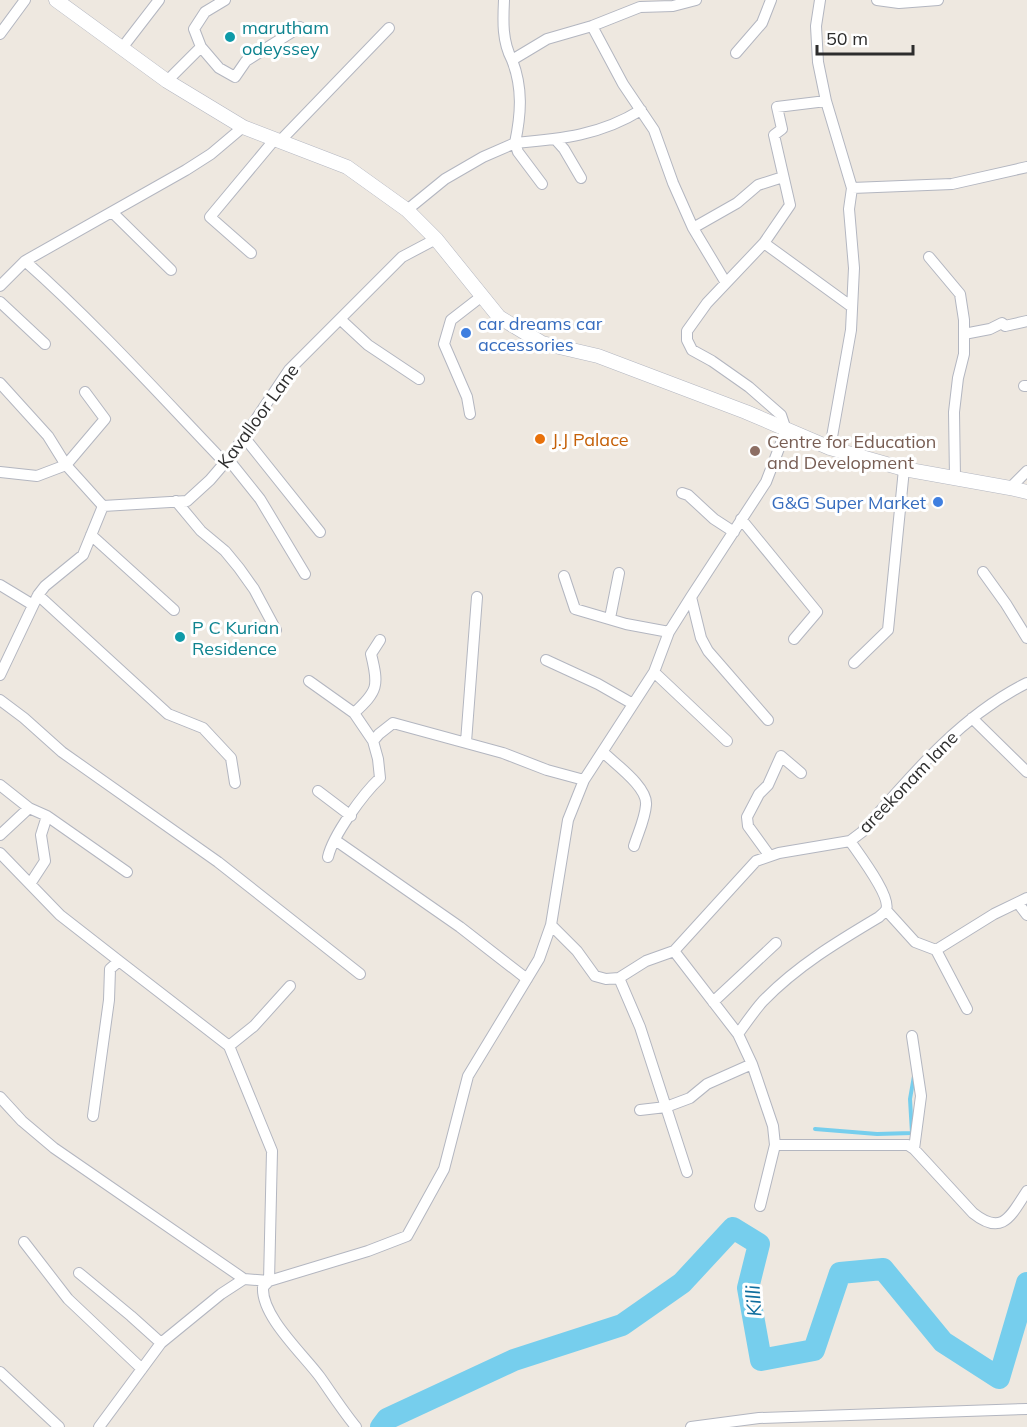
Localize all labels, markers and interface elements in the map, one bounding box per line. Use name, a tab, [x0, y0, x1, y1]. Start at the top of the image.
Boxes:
place label: marutham odeyssey	[242, 16, 329, 60]
scale bar	[817, 18, 913, 56]
text: 50 m	[826, 27, 868, 50]
marker: marutham odeyssey	[223, 30, 237, 44]
place label: car dreams car accessories	[478, 312, 603, 356]
marker: car dreams car accessories	[459, 326, 473, 340]
street label: Kavalloor Lane	[212, 359, 304, 473]
place label: J.J Palace	[552, 428, 629, 451]
place label: Centre for Education and Development	[767, 430, 936, 474]
marker: J.J Palace	[533, 432, 547, 446]
marker: Centre for Education and Development	[748, 444, 762, 458]
place label: G&G Super Market	[772, 491, 926, 514]
marker: G&G Super Market	[931, 495, 945, 509]
place label: P C Kurian Residence	[192, 616, 279, 660]
marker: P C Kurian Residence	[173, 630, 187, 644]
street label: areekonam lane	[853, 726, 963, 838]
water label: Killi	[739, 1284, 767, 1318]

